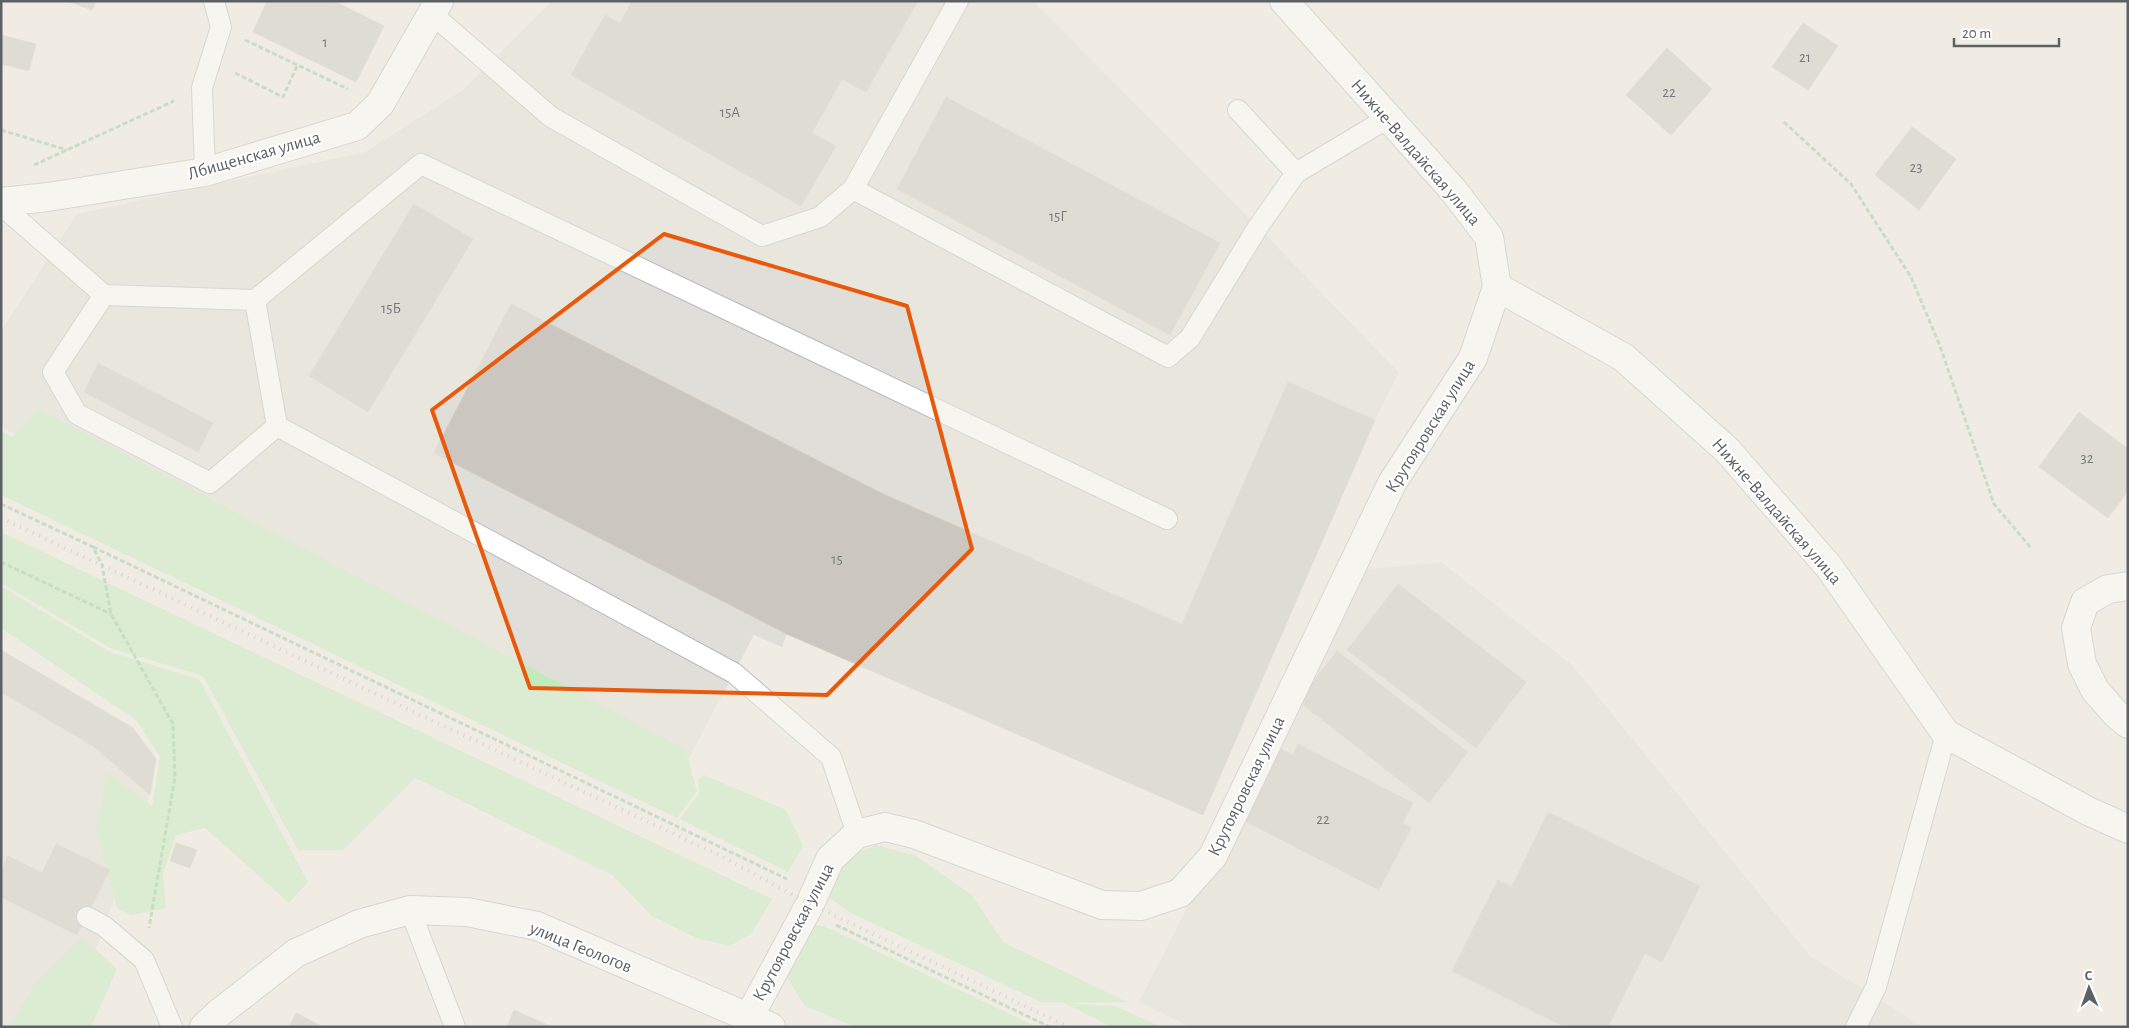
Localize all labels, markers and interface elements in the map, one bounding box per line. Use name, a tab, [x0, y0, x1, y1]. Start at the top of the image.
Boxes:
scale bar	[1954, 15, 2059, 47]
text: 20 m	[1962, 26, 1991, 41]
house number: 1	[322, 35, 328, 50]
house number: 21	[1799, 50, 1811, 65]
street label: Нижне-Валдайская улица	[1347, 76, 1484, 229]
house number: 22	[1662, 85, 1676, 100]
house number: 15А	[720, 105, 740, 120]
street label: Лбищенская улица	[186, 127, 323, 183]
house number: 23	[1909, 160, 1923, 175]
house number: 15Г	[1049, 209, 1067, 224]
house number: 15Б	[381, 301, 401, 316]
street label: Крутояровская улица	[1383, 357, 1479, 496]
street label: Нижне-Валдайская улица	[1708, 435, 1845, 588]
house number: 32	[2080, 451, 2094, 466]
house number: 15	[831, 552, 843, 567]
street label: Крутояровская улица	[1205, 714, 1289, 859]
house number: 22	[1316, 812, 1330, 827]
street label: Крутояровская улица	[750, 861, 838, 1004]
street label: улица Геологов	[526, 919, 634, 977]
north arrow	[2064, 963, 2114, 1013]
text: С	[2084, 969, 2093, 983]

